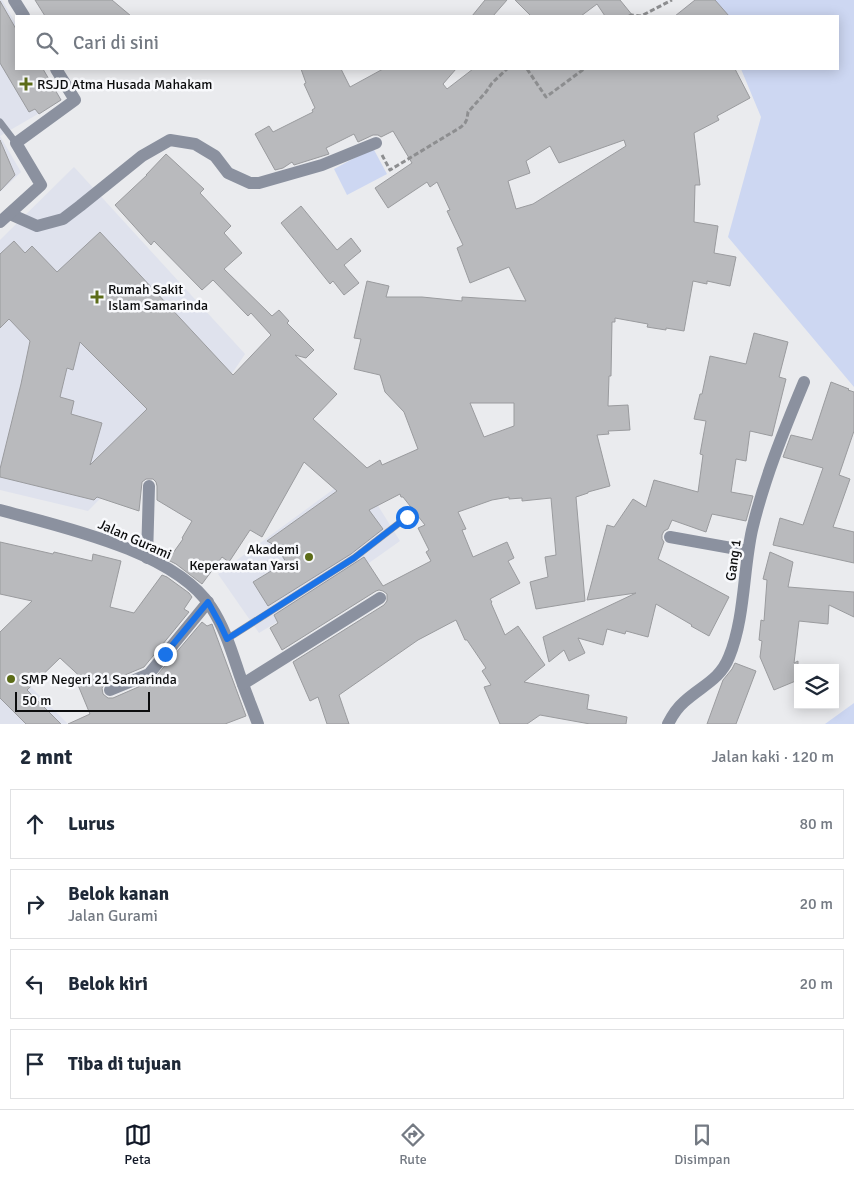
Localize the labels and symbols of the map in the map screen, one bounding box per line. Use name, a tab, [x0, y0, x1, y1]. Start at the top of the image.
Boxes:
place label: RSJD Atma Husada Mahakam	[37, 76, 212, 93]
marker: RSJD Atma Husada Mahakam	[19, 77, 33, 91]
place label: Rumah Sakit Islam Samarinda	[108, 281, 208, 314]
marker: Rumah Sakit Islam Samarinda	[90, 290, 104, 304]
route start	[396, 506, 419, 529]
street label: Jalan Gurami	[95, 516, 174, 563]
street label: Gang 1	[722, 538, 745, 582]
place label: Akademi Keperawatan Yarsi	[189, 541, 299, 574]
marker: Akademi Keperawatan Yarsi	[303, 551, 315, 563]
route end	[154, 643, 177, 666]
place label: SMP Negeri 21 Samarinda	[21, 671, 177, 688]
marker: SMP Negeri 21 Samarinda	[5, 673, 17, 685]
scale bar	[15, 689, 150, 712]

